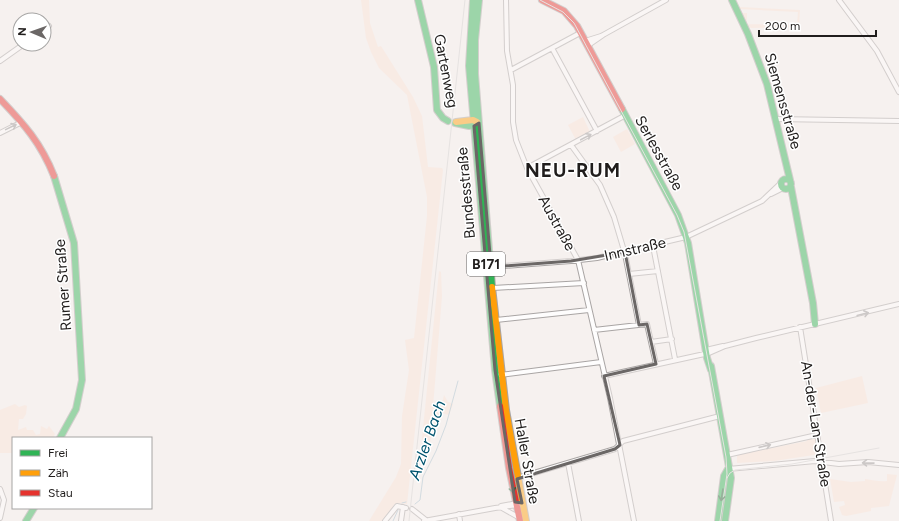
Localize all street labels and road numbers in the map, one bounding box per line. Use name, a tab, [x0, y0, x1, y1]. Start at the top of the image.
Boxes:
street label: Gartenweg	[430, 33, 462, 109]
street label: Siemensstraße	[761, 51, 805, 151]
street label: Serlesstraße	[631, 112, 687, 194]
street label: Bundesstraße	[453, 146, 479, 240]
street label: Austraße	[534, 192, 580, 254]
street label: Innstraße	[602, 233, 668, 265]
street label: Rumer Straße	[51, 239, 75, 331]
road number: B171	[467, 252, 505, 276]
street label: An-der-Lan-Straße	[797, 360, 835, 488]
street label: Haller Straße	[511, 417, 543, 505]

